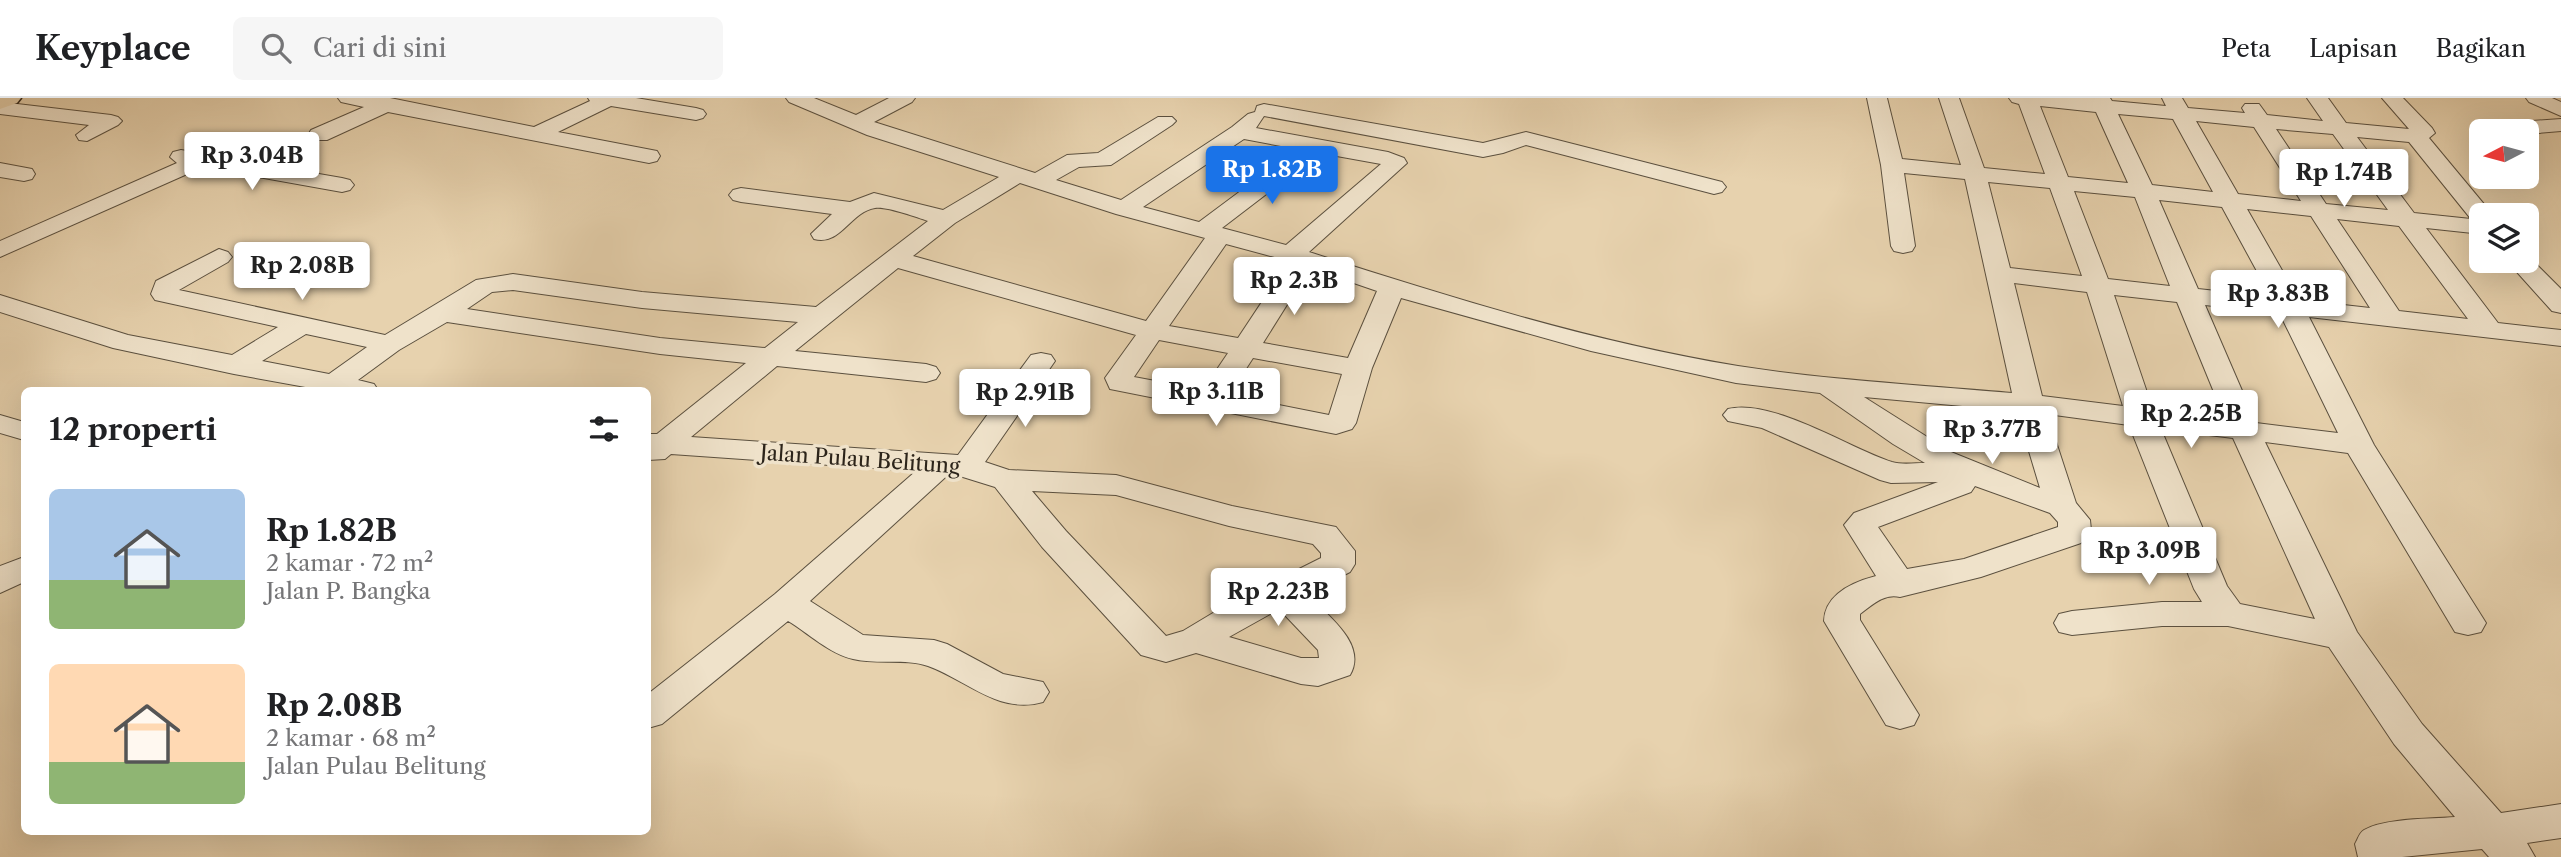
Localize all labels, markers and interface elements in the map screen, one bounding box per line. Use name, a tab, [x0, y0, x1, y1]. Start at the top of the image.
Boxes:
search box	[233, 17, 723, 80]
text: Keyplace	[35, 28, 191, 69]
icon: search	[257, 29, 295, 67]
text: Cari di sini	[313, 32, 446, 64]
text: Peta	[2221, 34, 2271, 63]
text: Lapisan	[2309, 34, 2398, 63]
text: Bagikan	[2436, 34, 2526, 63]
north arrow	[2469, 119, 2539, 189]
map controls	[2469, 119, 2539, 273]
pin: Rp 3.04B	[180, 132, 324, 192]
text: Rp 3.04B	[200, 141, 304, 169]
pin: Rp 1.82B	[1200, 146, 1344, 206]
pin: Rp 1.74B	[2272, 150, 2416, 209]
text: Rp 1.82B	[1222, 155, 1322, 183]
text: Rp 1.74B	[2295, 158, 2393, 186]
button: layers	[2469, 203, 2539, 273]
pin: Rp 2.08B	[230, 242, 374, 302]
text: Rp 2.08B	[250, 251, 354, 279]
pin: Rp 2.3B	[1229, 258, 1359, 317]
text: Rp 2.3B	[1250, 266, 1338, 294]
pin: Rp 3.83B	[2206, 271, 2350, 330]
text: Rp 3.83B	[2227, 279, 2329, 307]
pin: Rp 3.11B	[1144, 368, 1288, 428]
pin: Rp 2.91B	[953, 370, 1097, 429]
text: Rp 3.11B	[1168, 377, 1264, 405]
text: Rp 2.91B	[975, 378, 1075, 406]
pin: Rp 2.25B	[2119, 390, 2263, 450]
text: Rp 2.25B	[2140, 399, 2242, 427]
pin: Rp 3.77B	[1920, 406, 2064, 466]
icon: filters	[585, 410, 623, 448]
text: 12 properti	[49, 411, 217, 448]
text: Rp 3.77B	[1942, 415, 2042, 443]
street label: Jalan Pulau Belitung	[756, 439, 962, 479]
text: Rp 1.82B	[266, 512, 397, 549]
icon: home	[105, 517, 189, 601]
pin: Rp 3.09B	[2077, 528, 2221, 587]
text: Rp 3.09B	[2097, 536, 2201, 564]
text: 2 kamar · 72 m²	[266, 549, 433, 577]
pin: Rp 2.23B	[1206, 568, 1350, 628]
text: Jalan P. Bangka	[266, 577, 431, 605]
text: Rp 2.23B	[1227, 577, 1329, 605]
text: Rp 2.08B	[266, 687, 402, 724]
icon: home	[105, 692, 189, 776]
text: 2 kamar · 68 m²	[266, 724, 436, 752]
text: Jalan Pulau Belitung	[266, 752, 486, 780]

